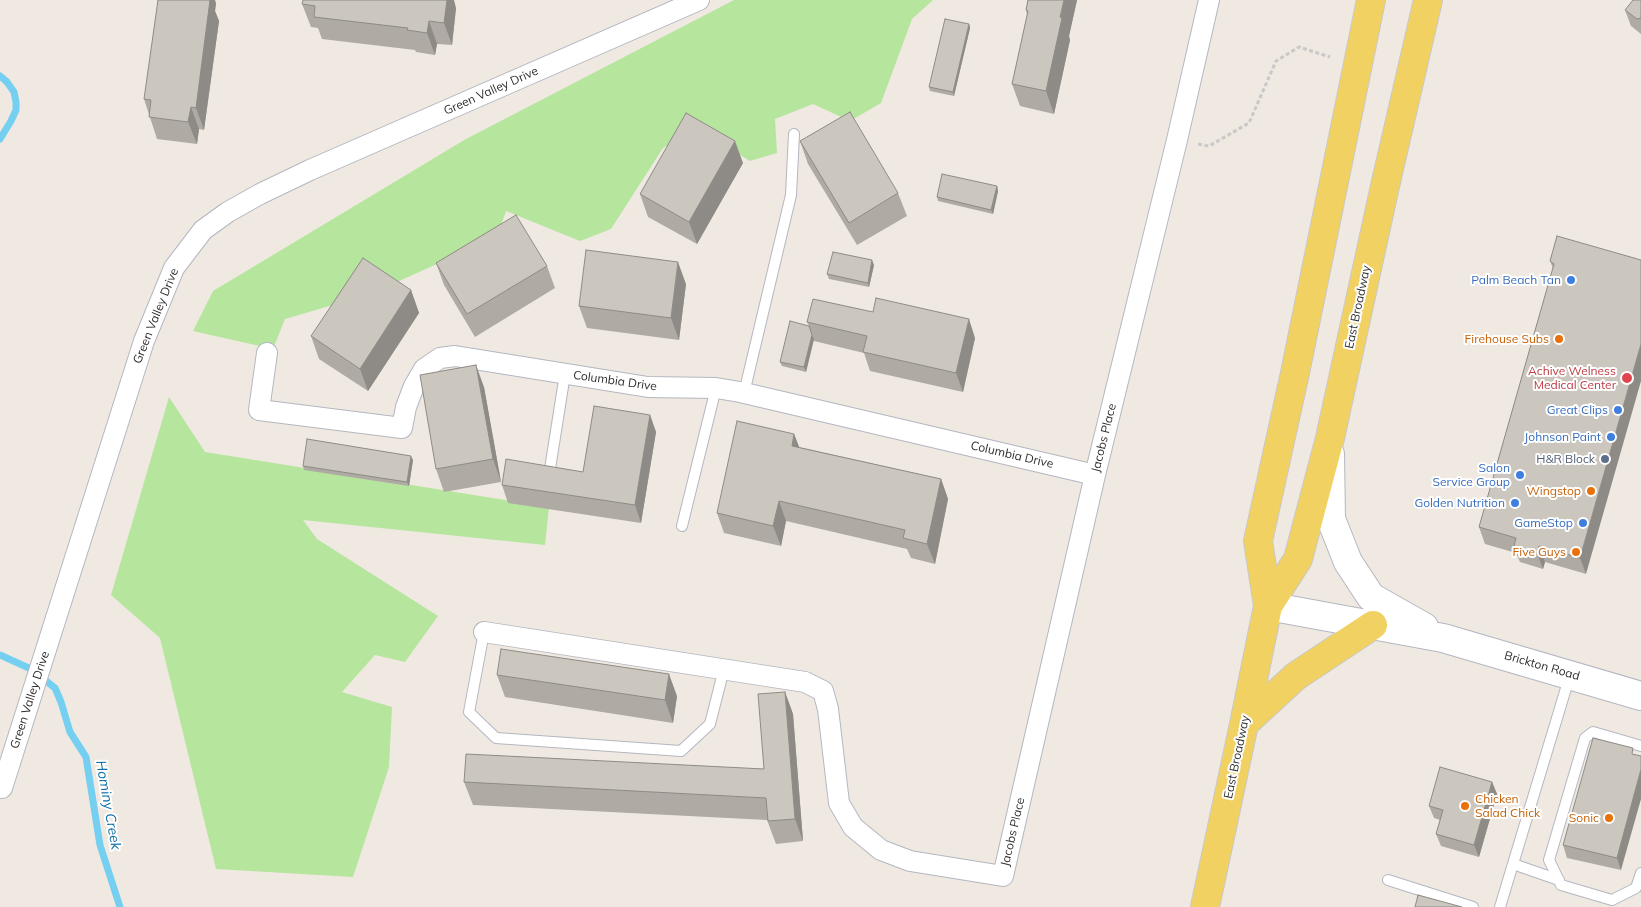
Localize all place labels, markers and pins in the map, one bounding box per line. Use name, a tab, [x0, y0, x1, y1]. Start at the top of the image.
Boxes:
place label: Palm Beach Tan	[1471, 273, 1561, 287]
marker: Palm Beach Tan	[1565, 274, 1577, 286]
place label: Firehouse Subs	[1465, 332, 1549, 346]
marker: Firehouse Subs	[1553, 333, 1565, 345]
place label: Achive Welness Medical Center	[1528, 364, 1616, 392]
marker: Achive Welness Medical Center	[1620, 371, 1634, 385]
place label: Great Clips	[1547, 403, 1608, 417]
marker: Great Clips	[1612, 404, 1624, 416]
place label: Johnson Paint	[1524, 430, 1601, 444]
marker: Johnson Paint	[1605, 431, 1617, 443]
place label: H&R Block	[1536, 452, 1595, 466]
marker: H&R Block	[1599, 453, 1611, 465]
place label: Salon Service Group	[1433, 461, 1510, 489]
marker: Salon Service Group	[1514, 469, 1526, 481]
place label: Wingstop	[1526, 484, 1581, 498]
marker: Wingstop	[1585, 485, 1597, 497]
place label: Golden Nutrition	[1414, 496, 1505, 510]
marker: Golden Nutrition	[1509, 497, 1521, 509]
place label: GameStop	[1514, 516, 1573, 530]
marker: GameStop	[1577, 517, 1589, 529]
place label: Five Guys	[1513, 545, 1566, 559]
marker: Five Guys	[1570, 546, 1582, 558]
place label: Chicken Salad Chick	[1475, 792, 1540, 820]
marker: Chicken Salad Chick	[1459, 800, 1471, 812]
place label: Sonic	[1569, 811, 1599, 825]
marker: Sonic	[1603, 812, 1615, 824]

